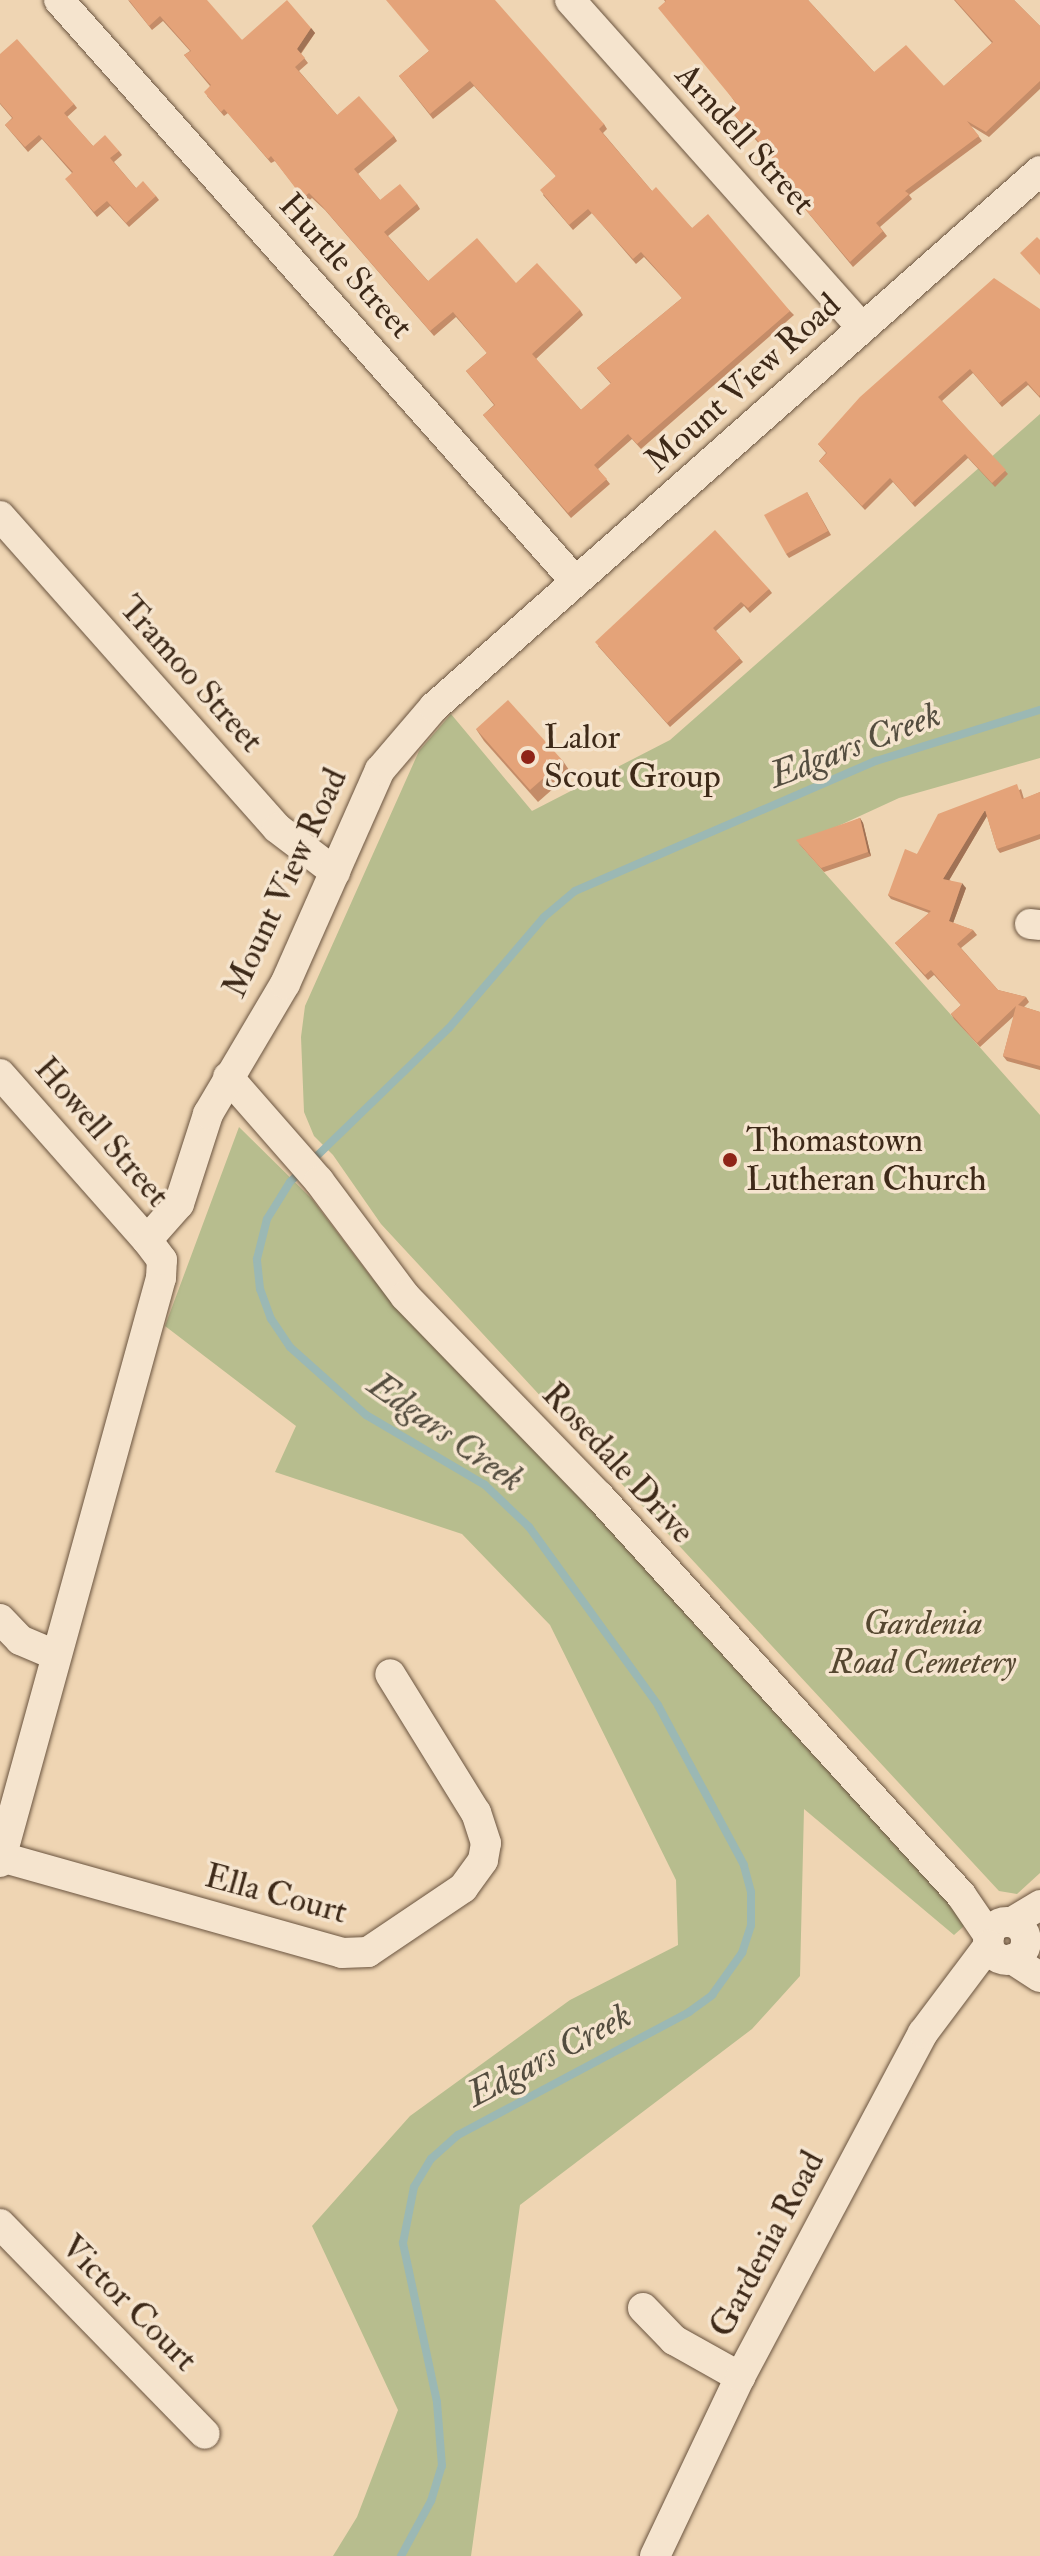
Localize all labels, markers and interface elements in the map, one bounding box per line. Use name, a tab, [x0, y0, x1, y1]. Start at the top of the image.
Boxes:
street label: Arndell Street	[667, 55, 823, 223]
street label: Hurtle Street	[270, 185, 422, 347]
street label: Mount View Road	[637, 285, 849, 481]
street label: Tramoo Street	[110, 587, 272, 761]
water label: Edgars Creek	[763, 693, 947, 797]
place label: Lalor Scout Group	[544, 717, 721, 796]
marker: Lalor Scout Group	[519, 748, 537, 766]
street label: Mount View Road	[214, 762, 356, 1004]
street label: Howell Street	[26, 1049, 178, 1215]
place label: Thomastown Lutheran Church	[746, 1120, 987, 1200]
marker: Thomastown Lutheran Church	[721, 1151, 739, 1169]
water label: Edgars Creek	[360, 1363, 532, 1501]
street label: Rosedale Drive	[533, 1374, 703, 1552]
park label: Gardenia Road Cemetery	[830, 1603, 1016, 1682]
street label: Ella Court	[200, 1855, 352, 1933]
water label: Edgars Creek	[460, 1994, 638, 2116]
street label: Gardenia Road	[701, 2144, 833, 2344]
street label: Victor Court	[52, 2226, 206, 2380]

